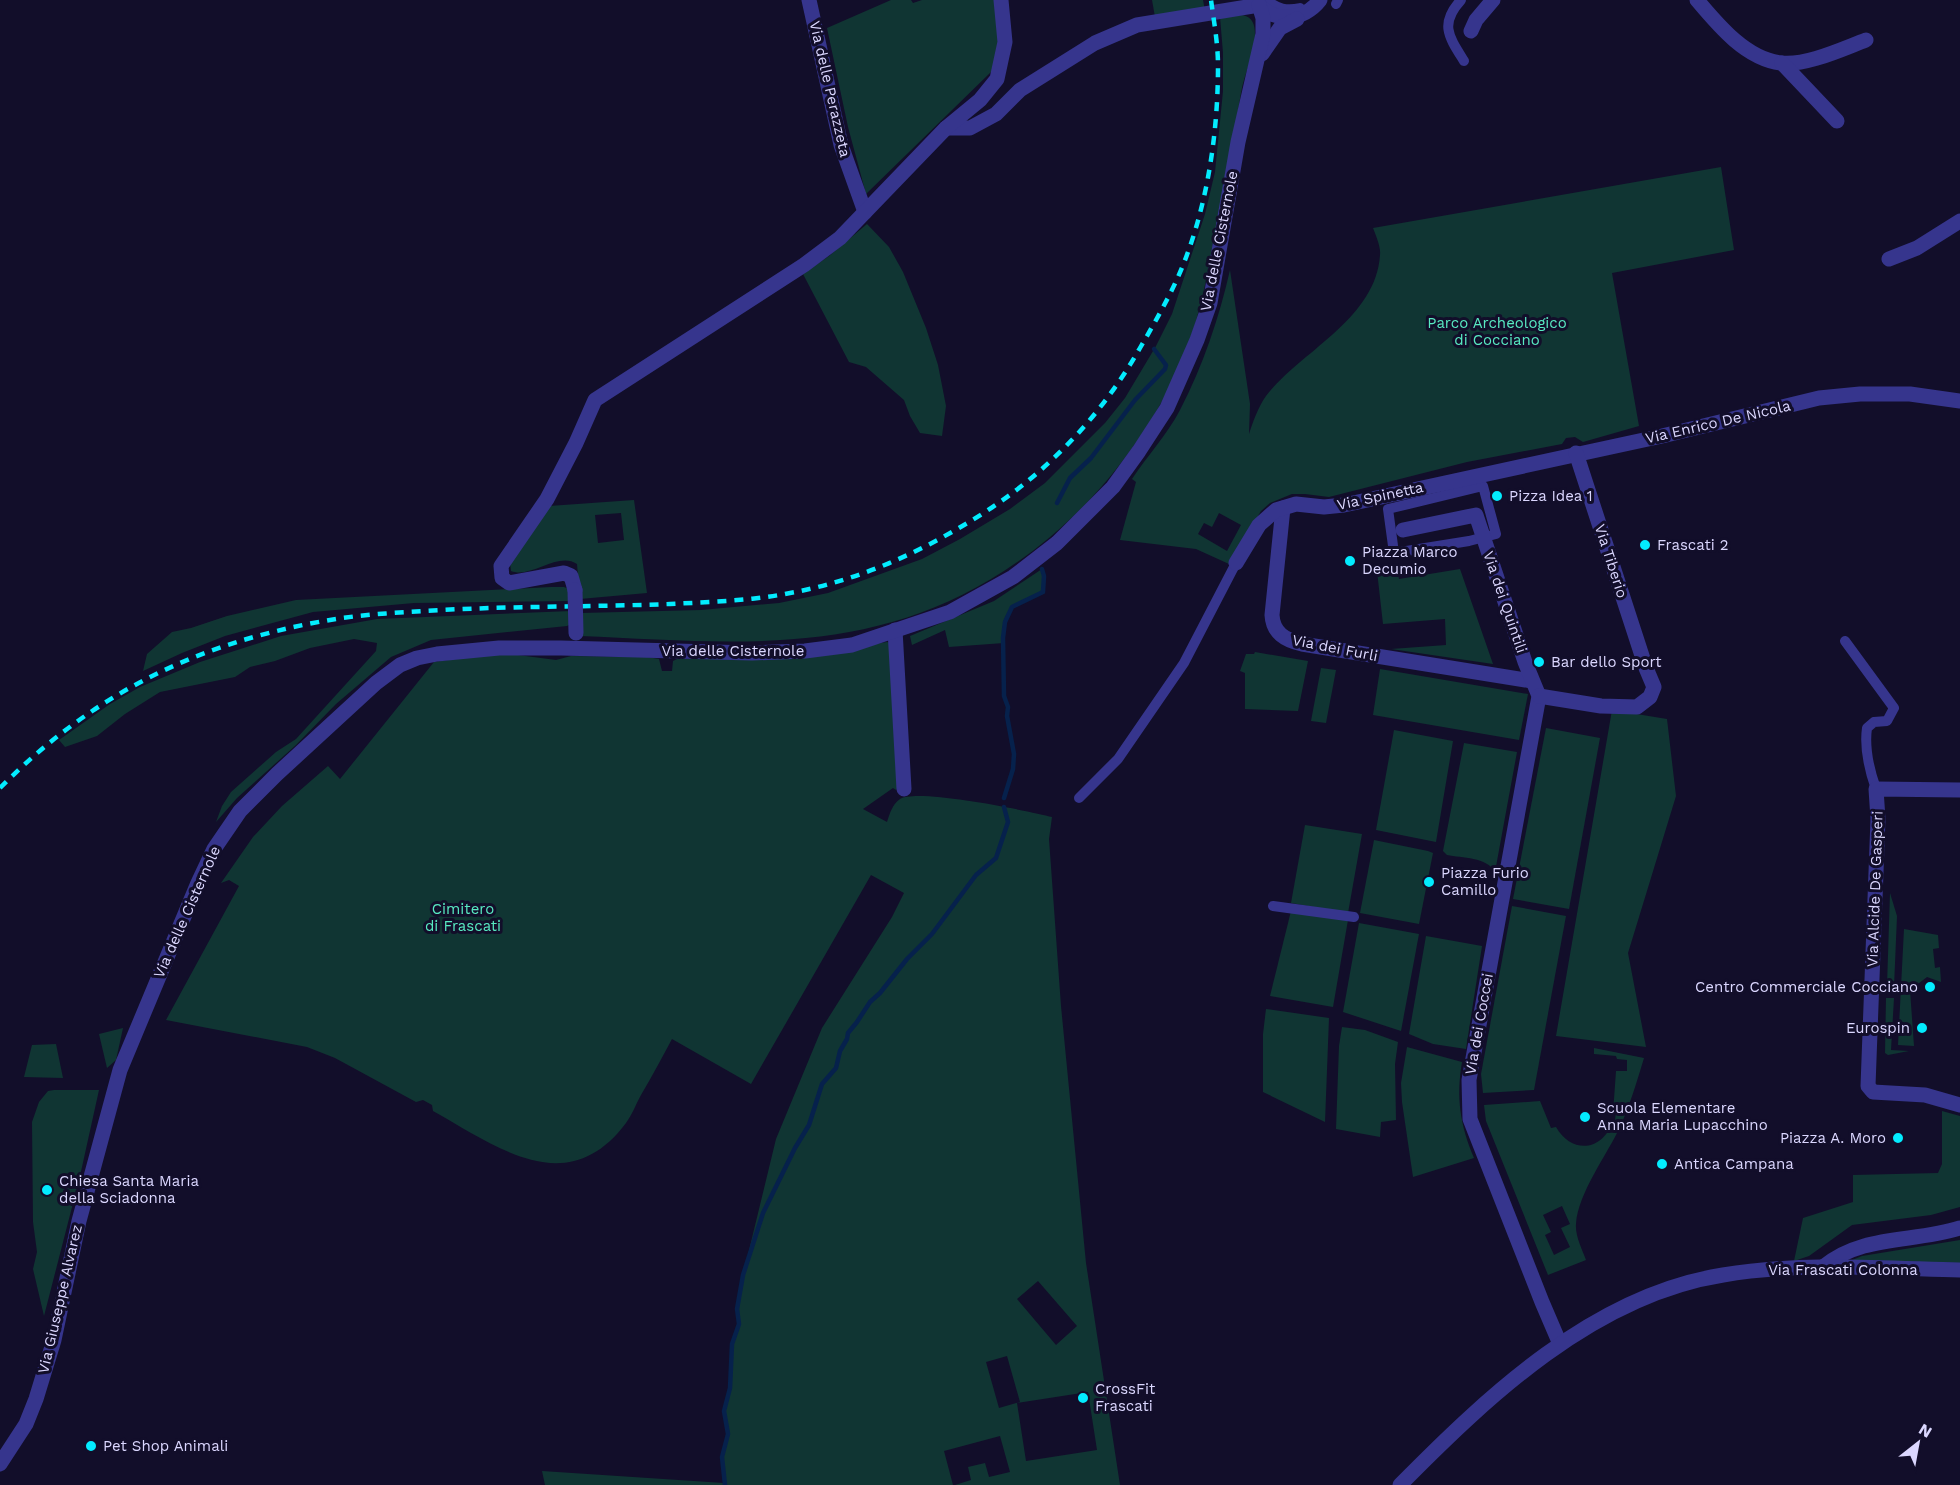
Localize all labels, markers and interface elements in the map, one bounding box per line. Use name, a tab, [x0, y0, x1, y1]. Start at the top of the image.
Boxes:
street label: Via delle Perazzeta	[806, 19, 855, 159]
street label: Via delle Cisternole	[1197, 169, 1241, 313]
park label: Parco Archeologico di Cocciano	[1427, 314, 1567, 349]
street label: Via Enrico De Nicola	[1644, 396, 1793, 447]
street label: Via Spinetta	[1335, 478, 1425, 514]
place label: Pizza Idea 1	[1509, 487, 1593, 505]
marker: Pizza Idea 1	[1490, 489, 1504, 503]
street label: Via Tiberio	[1591, 522, 1631, 600]
place label: Frascati 2	[1657, 536, 1729, 554]
marker: Frascati 2	[1638, 538, 1652, 552]
place label: Piazza Marco Decumio	[1362, 543, 1457, 578]
street label: Via dei Quintili	[1479, 549, 1531, 655]
marker: Piazza Marco Decumio	[1343, 554, 1357, 568]
street label: Via dei Furli	[1291, 631, 1379, 665]
street label: Via delle Cisternole	[662, 642, 804, 660]
place label: Bar dello Sport	[1551, 653, 1662, 671]
marker: Bar dello Sport	[1532, 655, 1546, 669]
street label: Via Alcide De Gasperi	[1863, 811, 1887, 967]
street label: Via delle Cisternole	[150, 843, 224, 981]
place label: Piazza Furio Camillo	[1441, 864, 1529, 899]
marker: Piazza Furio Camillo	[1422, 875, 1436, 889]
park label: Cimitero di Frascati	[425, 900, 501, 935]
street label: Via dei Coccei	[1461, 972, 1497, 1076]
place label: Centro Commerciale Cocciano	[1695, 978, 1918, 996]
marker: Centro Commerciale Cocciano	[1923, 980, 1937, 994]
place label: Eurospin	[1846, 1019, 1910, 1037]
marker: Eurospin	[1915, 1021, 1929, 1035]
place label: Scuola Elementare Anna Maria Lupacchino	[1597, 1099, 1768, 1134]
marker: Scuola Elementare Anna Maria Lupacchino	[1578, 1110, 1592, 1124]
place label: Piazza A. Moro	[1780, 1129, 1886, 1147]
marker: Piazza A. Moro	[1891, 1131, 1905, 1145]
place label: Antica Campana	[1674, 1155, 1794, 1173]
marker: Antica Campana	[1655, 1157, 1669, 1171]
place label: Chiesa Santa Maria della Sciadonna	[59, 1172, 199, 1207]
marker: Chiesa Santa Maria della Sciadonna	[40, 1183, 54, 1197]
street label: Via Giuseppe Alvarez	[34, 1223, 86, 1375]
street label: Via Frascati Colonna	[1768, 1261, 1918, 1279]
place label: CrossFit Frascati	[1095, 1380, 1156, 1415]
marker: CrossFit Frascati	[1076, 1391, 1090, 1405]
north arrow	[1888, 1413, 1948, 1473]
text: N	[1915, 1419, 1935, 1442]
place label: Pet Shop Animali	[103, 1437, 228, 1455]
marker: Pet Shop Animali	[84, 1439, 98, 1453]

